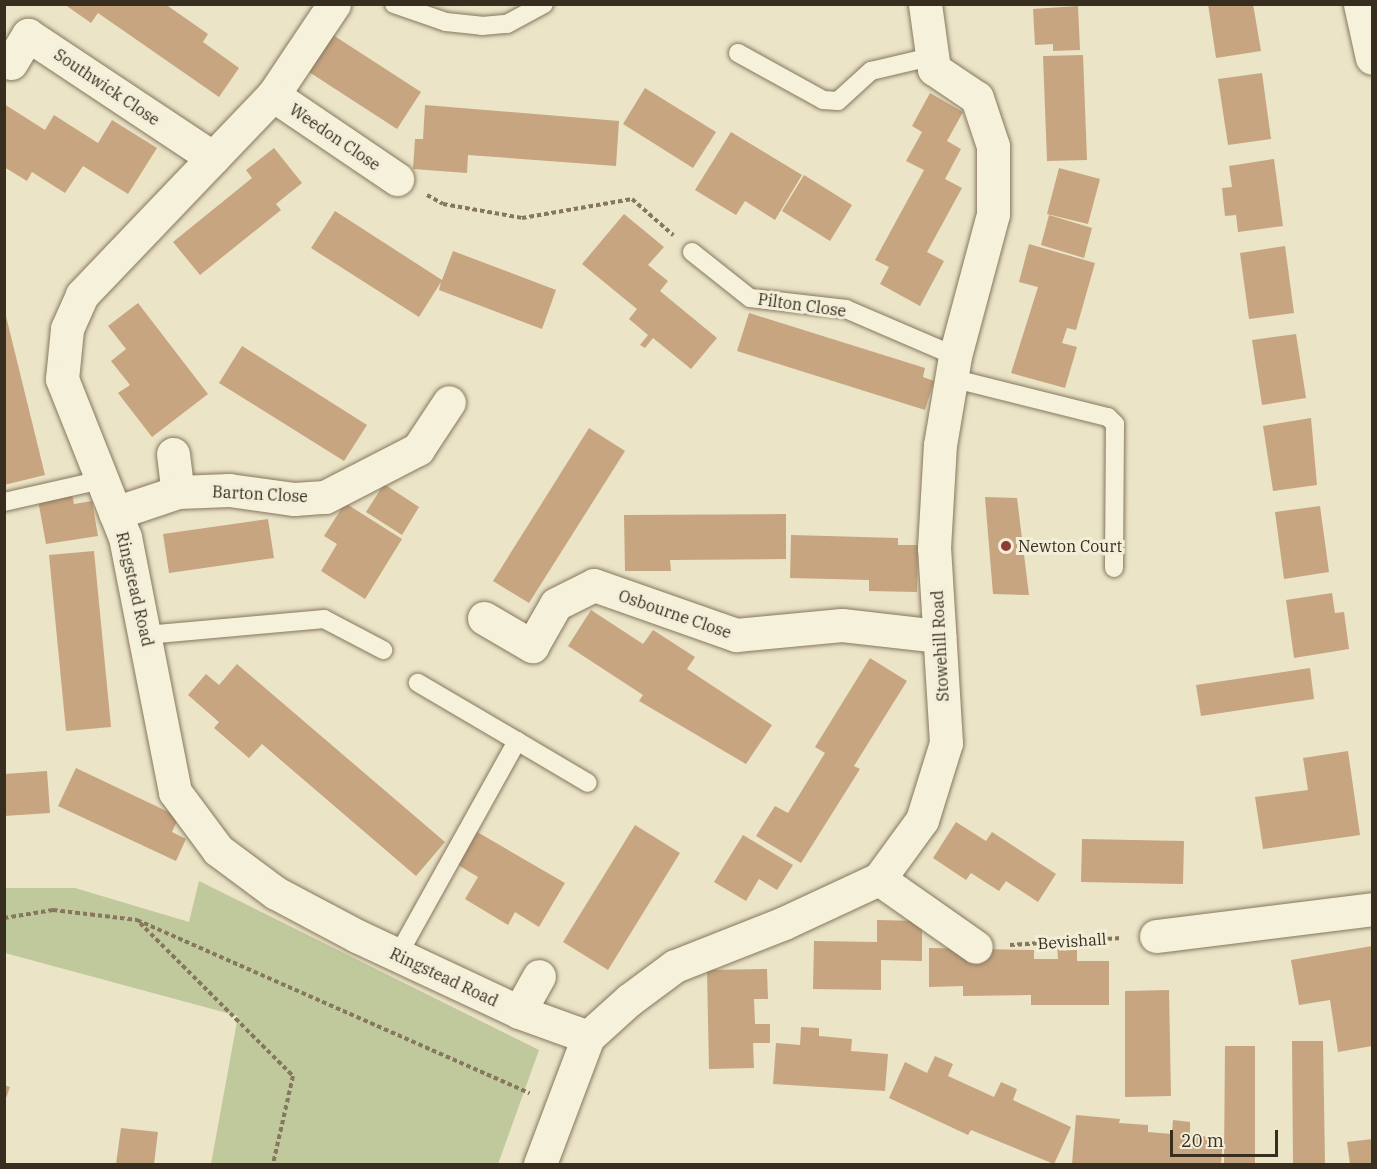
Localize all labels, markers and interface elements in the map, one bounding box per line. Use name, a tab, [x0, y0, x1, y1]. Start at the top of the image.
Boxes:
street label: Southwick Close	[51, 45, 163, 129]
street label: Weedon Close	[286, 100, 384, 174]
street label: Pilton Close	[757, 289, 847, 321]
street label: Barton Close	[212, 482, 308, 506]
street label: Ringstead Road	[112, 530, 158, 648]
place label: Newton Court	[1018, 536, 1122, 556]
marker: Newton Court	[999, 539, 1013, 553]
street label: Osbourne Close	[616, 586, 734, 642]
street label: Stowehill Road	[927, 590, 953, 702]
street label: Bevishall	[1037, 929, 1107, 953]
street label: Ringstead Road	[387, 944, 501, 1010]
scale bar	[1173, 1118, 1281, 1156]
text: 20 m	[1181, 1129, 1224, 1152]

